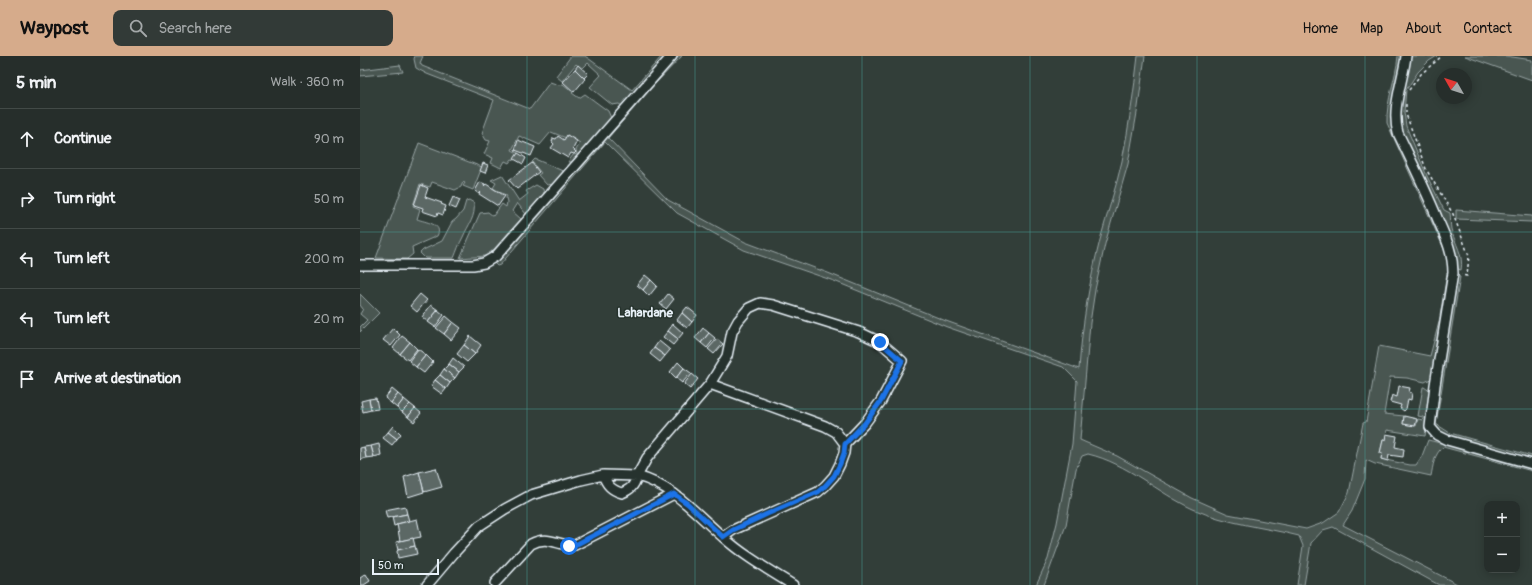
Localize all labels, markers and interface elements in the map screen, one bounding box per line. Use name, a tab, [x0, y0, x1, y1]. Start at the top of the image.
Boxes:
search box	[113, 10, 393, 46]
text: Waypost	[20, 16, 89, 40]
icon: search	[127, 17, 149, 39]
text: Search here	[159, 19, 232, 38]
text: Home	[1303, 20, 1338, 37]
text: Map	[1360, 20, 1383, 37]
text: About	[1405, 20, 1441, 37]
text: Contact	[1463, 20, 1512, 37]
north arrow	[1436, 68, 1472, 104]
text: 5 min	[16, 72, 56, 93]
text: Walk · 360 m	[270, 74, 344, 90]
icon: ahead	[16, 128, 38, 150]
text: Continue	[54, 129, 112, 148]
text: 90 m	[314, 131, 344, 147]
icon: right	[16, 188, 38, 210]
text: Turn right	[54, 189, 115, 208]
text: 50 m	[314, 191, 344, 207]
icon: left	[16, 248, 38, 270]
text: Turn left	[54, 249, 110, 268]
text: 200 m	[305, 251, 344, 267]
district label: Lahardane	[617, 305, 673, 321]
icon: left	[16, 308, 38, 330]
text: Turn left	[54, 309, 110, 328]
text: 20 m	[313, 311, 344, 327]
route end	[871, 333, 889, 351]
icon: arrive	[16, 368, 38, 390]
text: Arrive at destination	[54, 369, 181, 388]
map controls	[1484, 501, 1520, 573]
button: +	[1484, 501, 1520, 537]
route start	[560, 537, 578, 555]
button: −	[1484, 537, 1520, 573]
scale bar	[372, 557, 439, 576]
text: 50 m	[378, 559, 404, 572]

